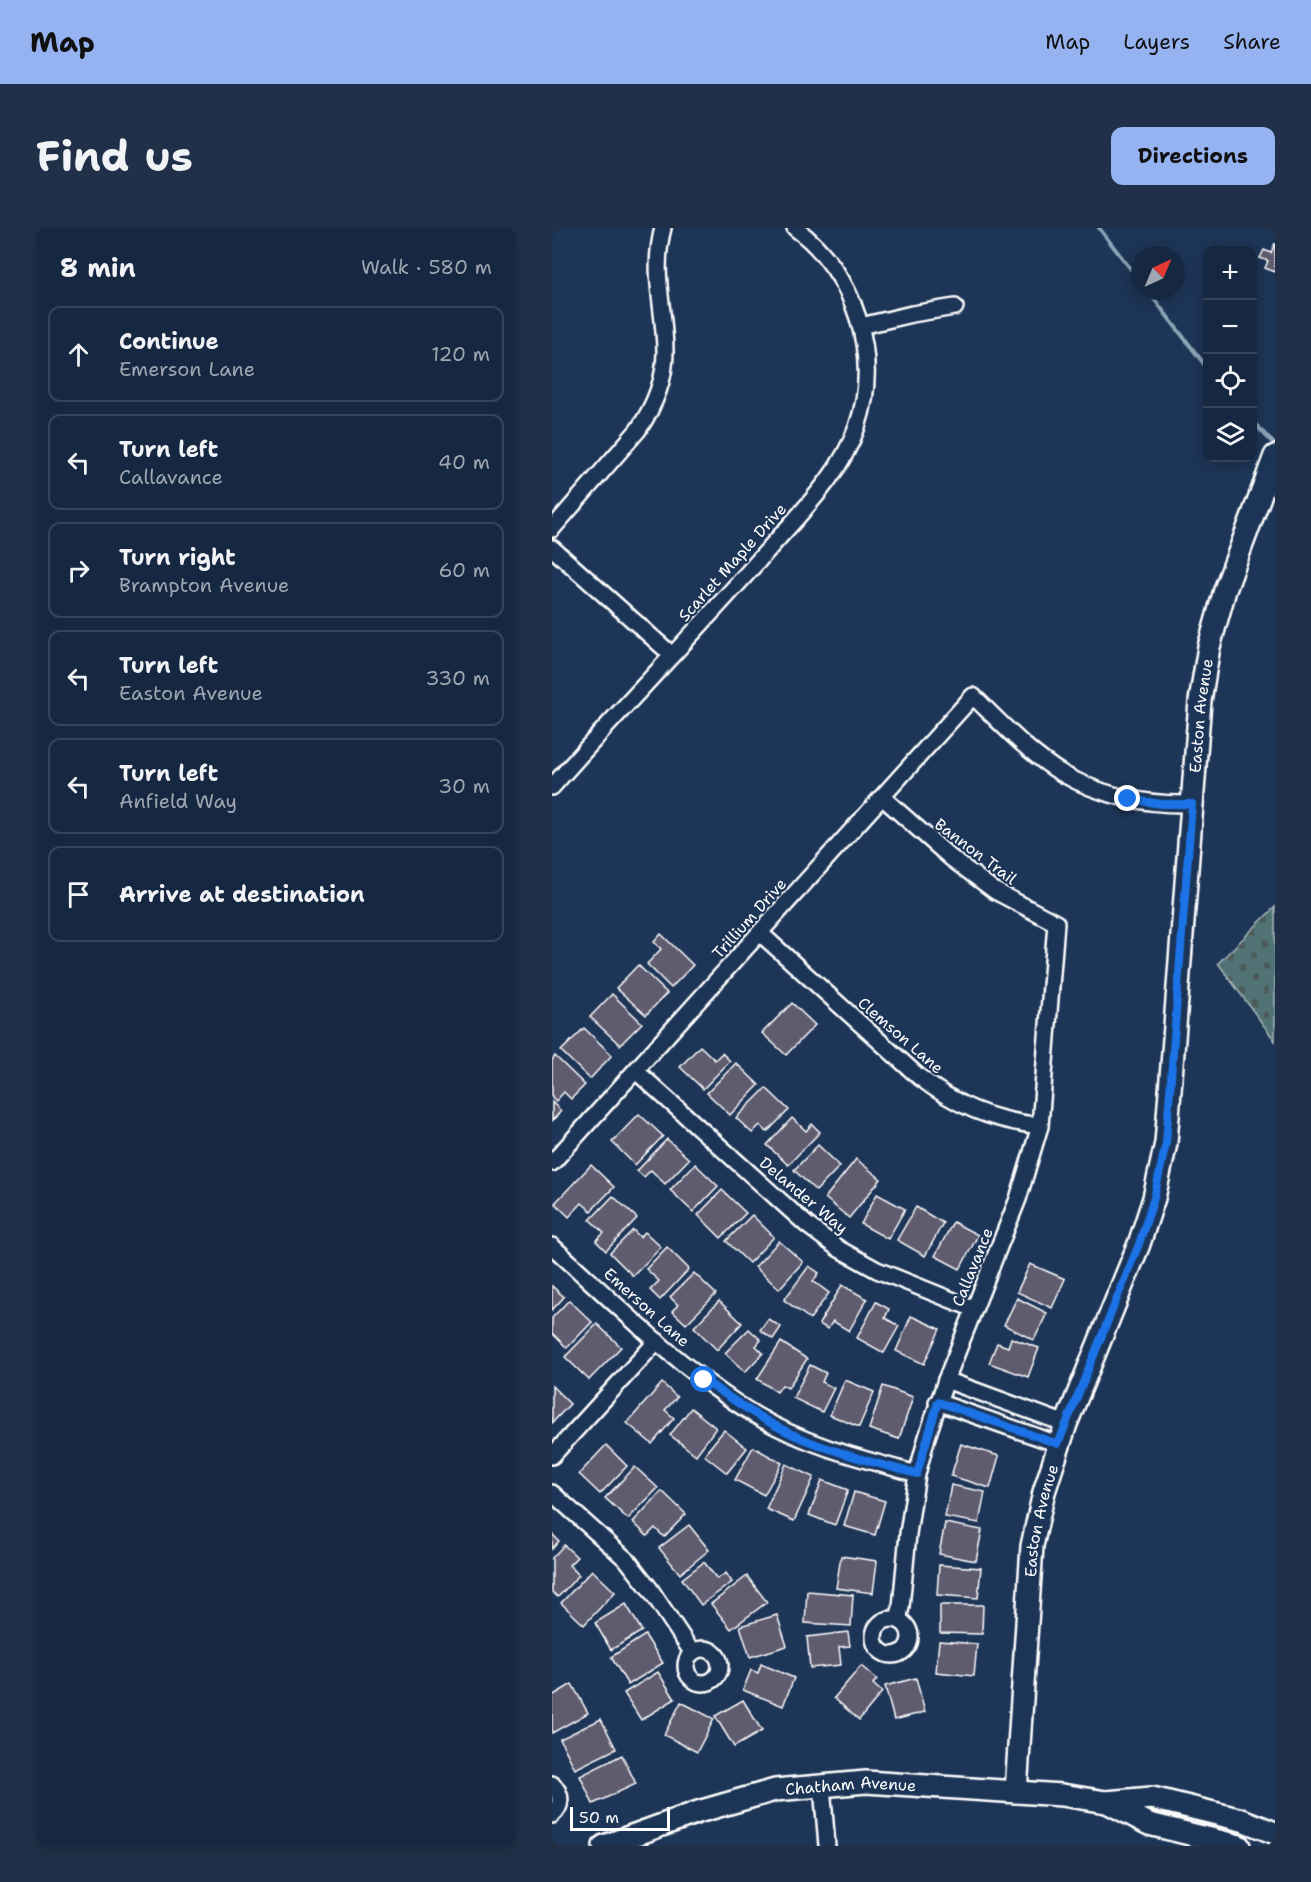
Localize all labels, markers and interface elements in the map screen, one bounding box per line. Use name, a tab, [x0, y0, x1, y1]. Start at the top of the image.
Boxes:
text: Map	[30, 23, 95, 61]
text: Map	[1045, 28, 1090, 56]
text: Layers	[1123, 28, 1190, 56]
text: Share	[1223, 28, 1281, 56]
button: Directions	[1111, 127, 1275, 185]
text: Find us	[36, 128, 193, 184]
north arrow	[1131, 246, 1185, 300]
map controls	[1203, 246, 1257, 462]
button: +	[1203, 246, 1257, 300]
text: 8 min	[60, 250, 136, 285]
text: Walk · 580 m	[361, 254, 492, 280]
button: −	[1203, 300, 1257, 354]
text: Continue	[119, 327, 219, 356]
icon: ahead	[62, 338, 95, 371]
text: 120 m	[431, 341, 490, 367]
button: locate	[1203, 354, 1257, 408]
text: Emerson Lane	[119, 356, 255, 382]
button: layers	[1203, 408, 1257, 462]
text: Turn left	[119, 435, 218, 464]
icon: left	[62, 446, 95, 479]
text: 40 m	[438, 449, 490, 475]
text: Callavance	[119, 464, 223, 490]
street label: Scarlet Maple Drive	[674, 499, 791, 626]
text: Turn right	[119, 543, 236, 572]
icon: right	[62, 554, 95, 587]
text: 60 m	[438, 557, 490, 583]
text: Brampton Avenue	[119, 572, 289, 598]
text: Turn left	[119, 651, 218, 680]
street label: Easton Avenue	[1185, 657, 1218, 774]
icon: left	[62, 662, 95, 695]
text: 330 m	[426, 665, 490, 691]
text: Easton Avenue	[119, 680, 263, 706]
text: Turn left	[119, 759, 218, 788]
icon: left	[62, 770, 95, 803]
text: 30 m	[438, 773, 490, 799]
route end	[1114, 785, 1140, 811]
text: Anfield Way	[119, 788, 237, 814]
street label: Bannon Trail	[930, 814, 1021, 889]
street label: Trillium Drive	[708, 874, 791, 963]
icon: arrive	[62, 878, 95, 911]
text: Arrive at destination	[119, 880, 365, 909]
street label: Clemson Lane	[853, 992, 948, 1078]
street label: Delander Way	[755, 1152, 852, 1239]
street label: Callavance	[947, 1225, 998, 1310]
street label: Emerson Lane	[599, 1263, 694, 1352]
route start	[690, 1366, 716, 1392]
street label: Easton Avenue	[1020, 1462, 1063, 1578]
street label: Chatham Avenue	[784, 1772, 917, 1800]
scale bar	[570, 1804, 670, 1832]
text: 50 m	[579, 1807, 619, 1828]

